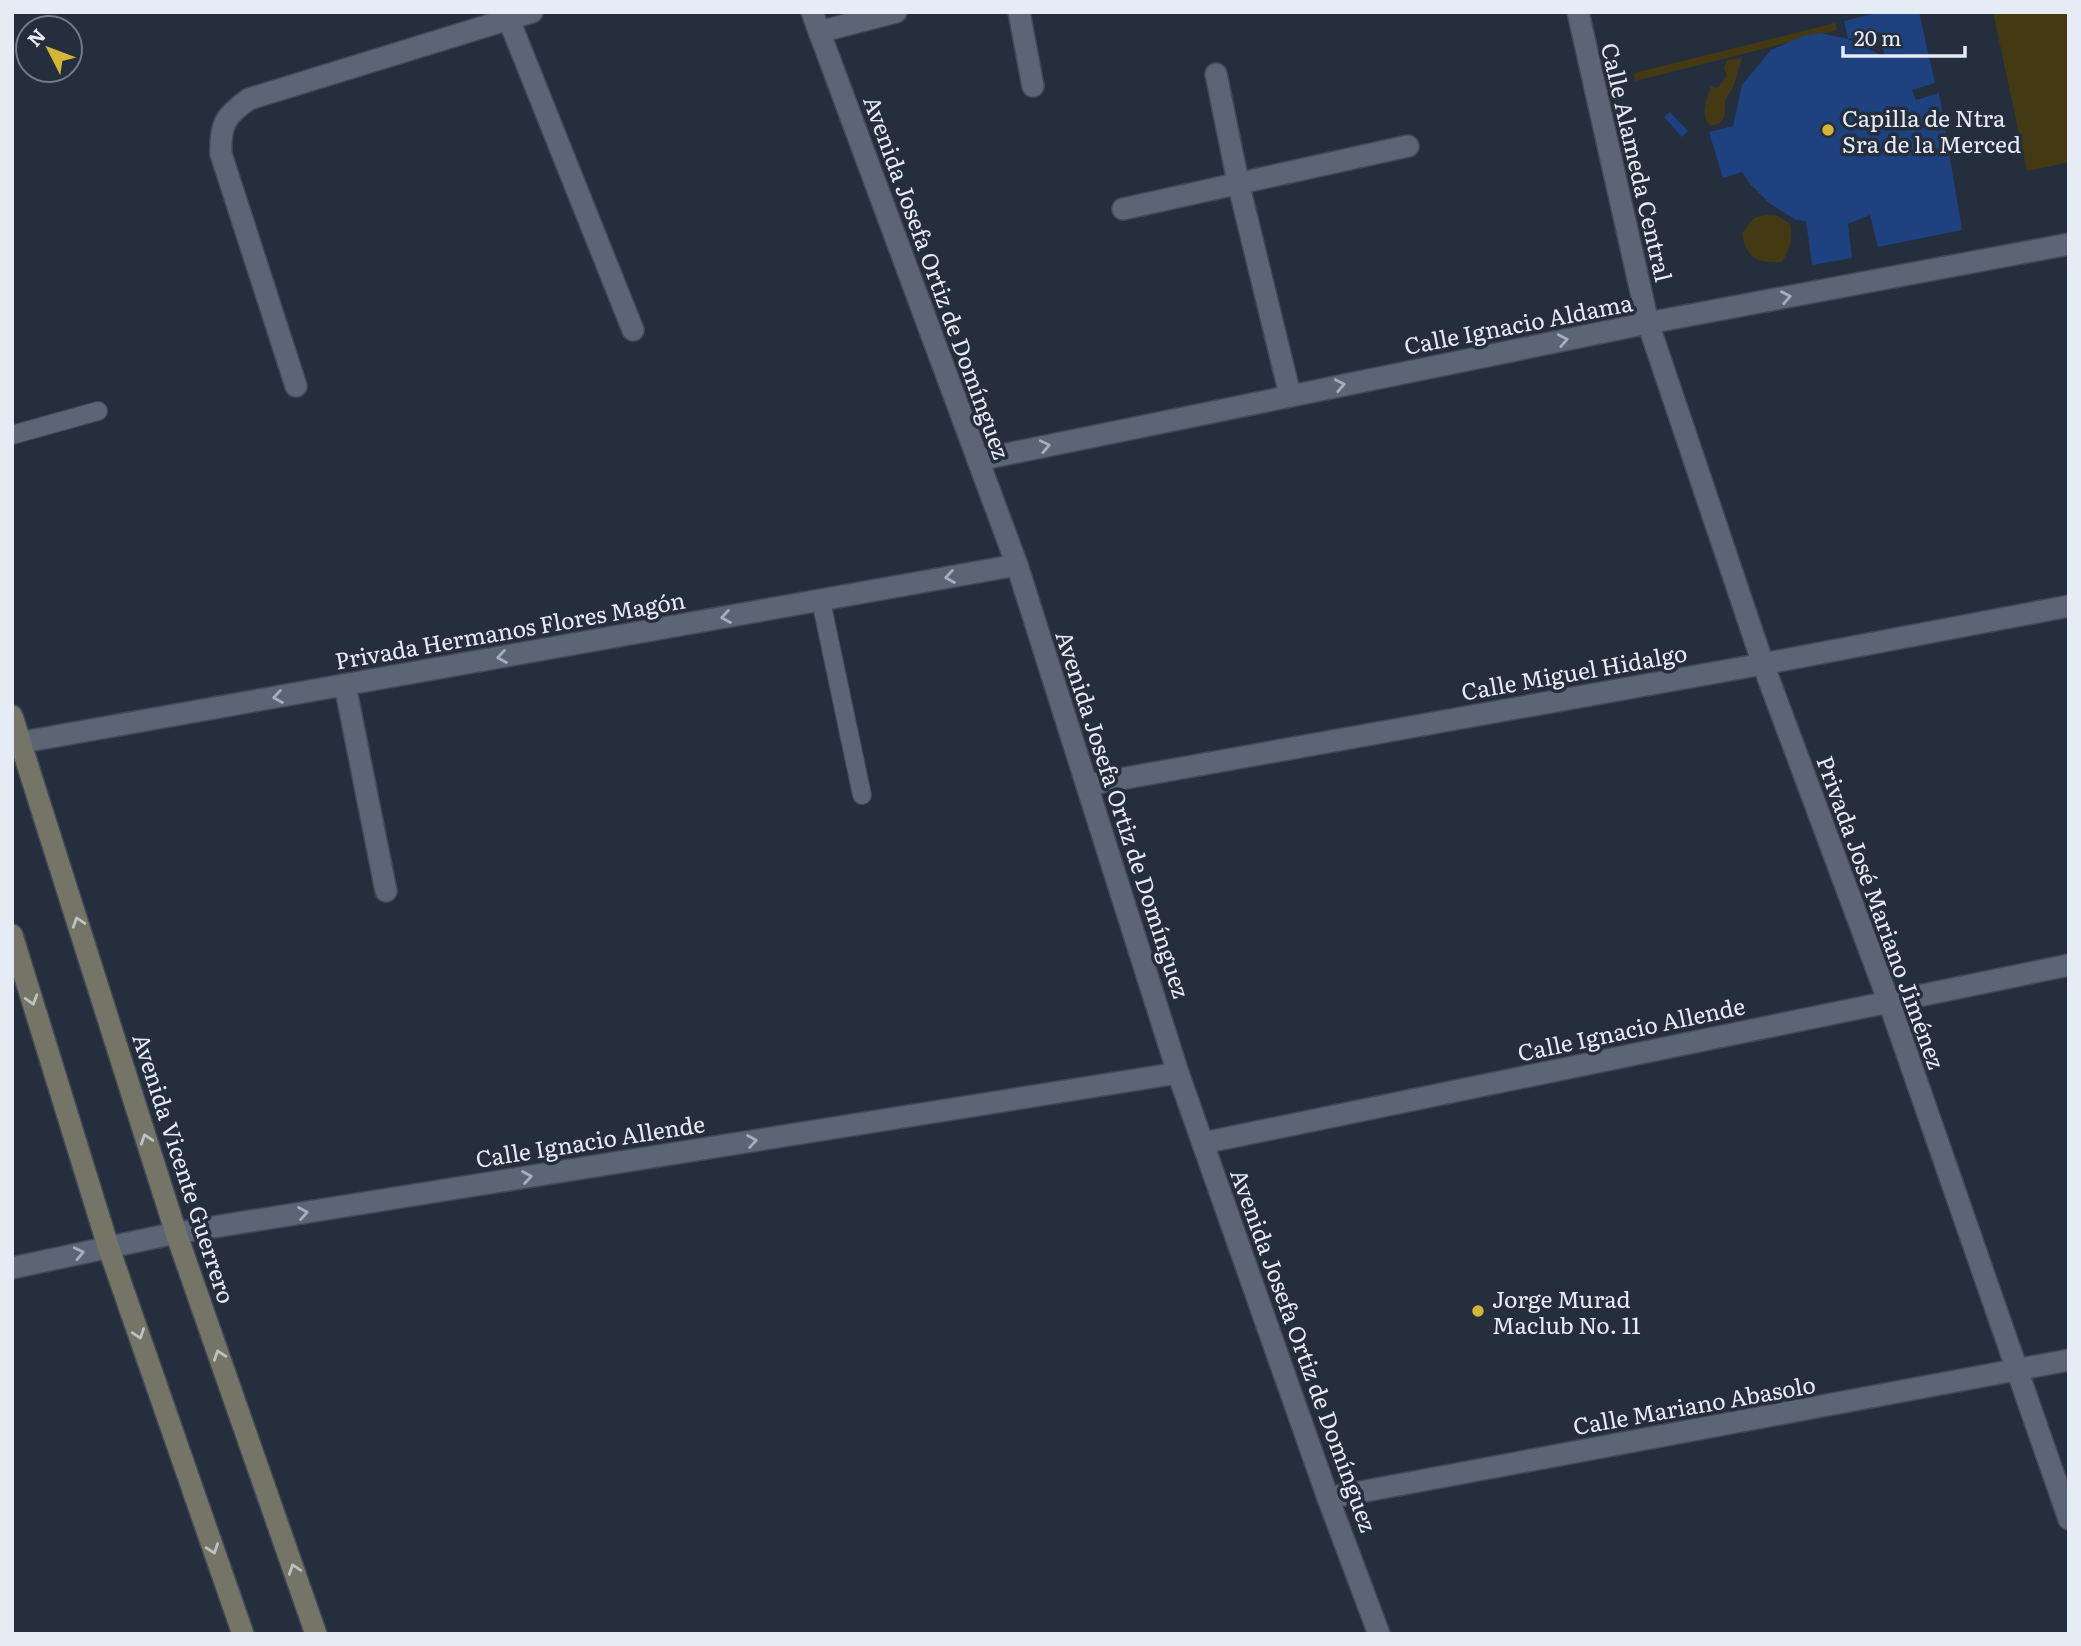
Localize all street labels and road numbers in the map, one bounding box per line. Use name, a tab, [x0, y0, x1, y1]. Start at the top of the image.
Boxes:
street label: Calle Alameda Central	[1594, 39, 1682, 285]
street label: Avenida Josefa Ortiz de Domínguez	[856, 91, 1020, 463]
street label: Calle Ignacio Aldama	[1401, 284, 1636, 362]
street label: Privada Hermanos Flores Magón	[332, 581, 688, 677]
street label: Avenida Josefa Ortiz de Domínguez	[1048, 626, 1200, 1002]
street label: Calle Miguel Hidalgo	[1458, 634, 1690, 708]
street label: Privada José Mariano Jiménez	[1809, 751, 1955, 1073]
street label: Calle Ignacio Allende	[1514, 987, 1748, 1069]
street label: Avenida Vicente Guerrero	[125, 1029, 245, 1307]
street label: Calle Ignacio Allende	[473, 1105, 707, 1175]
street label: Avenida Josefa Ortiz de Domínguez	[1223, 1164, 1387, 1536]
street label: Calle Mariano Abasolo	[1570, 1366, 1818, 1442]

